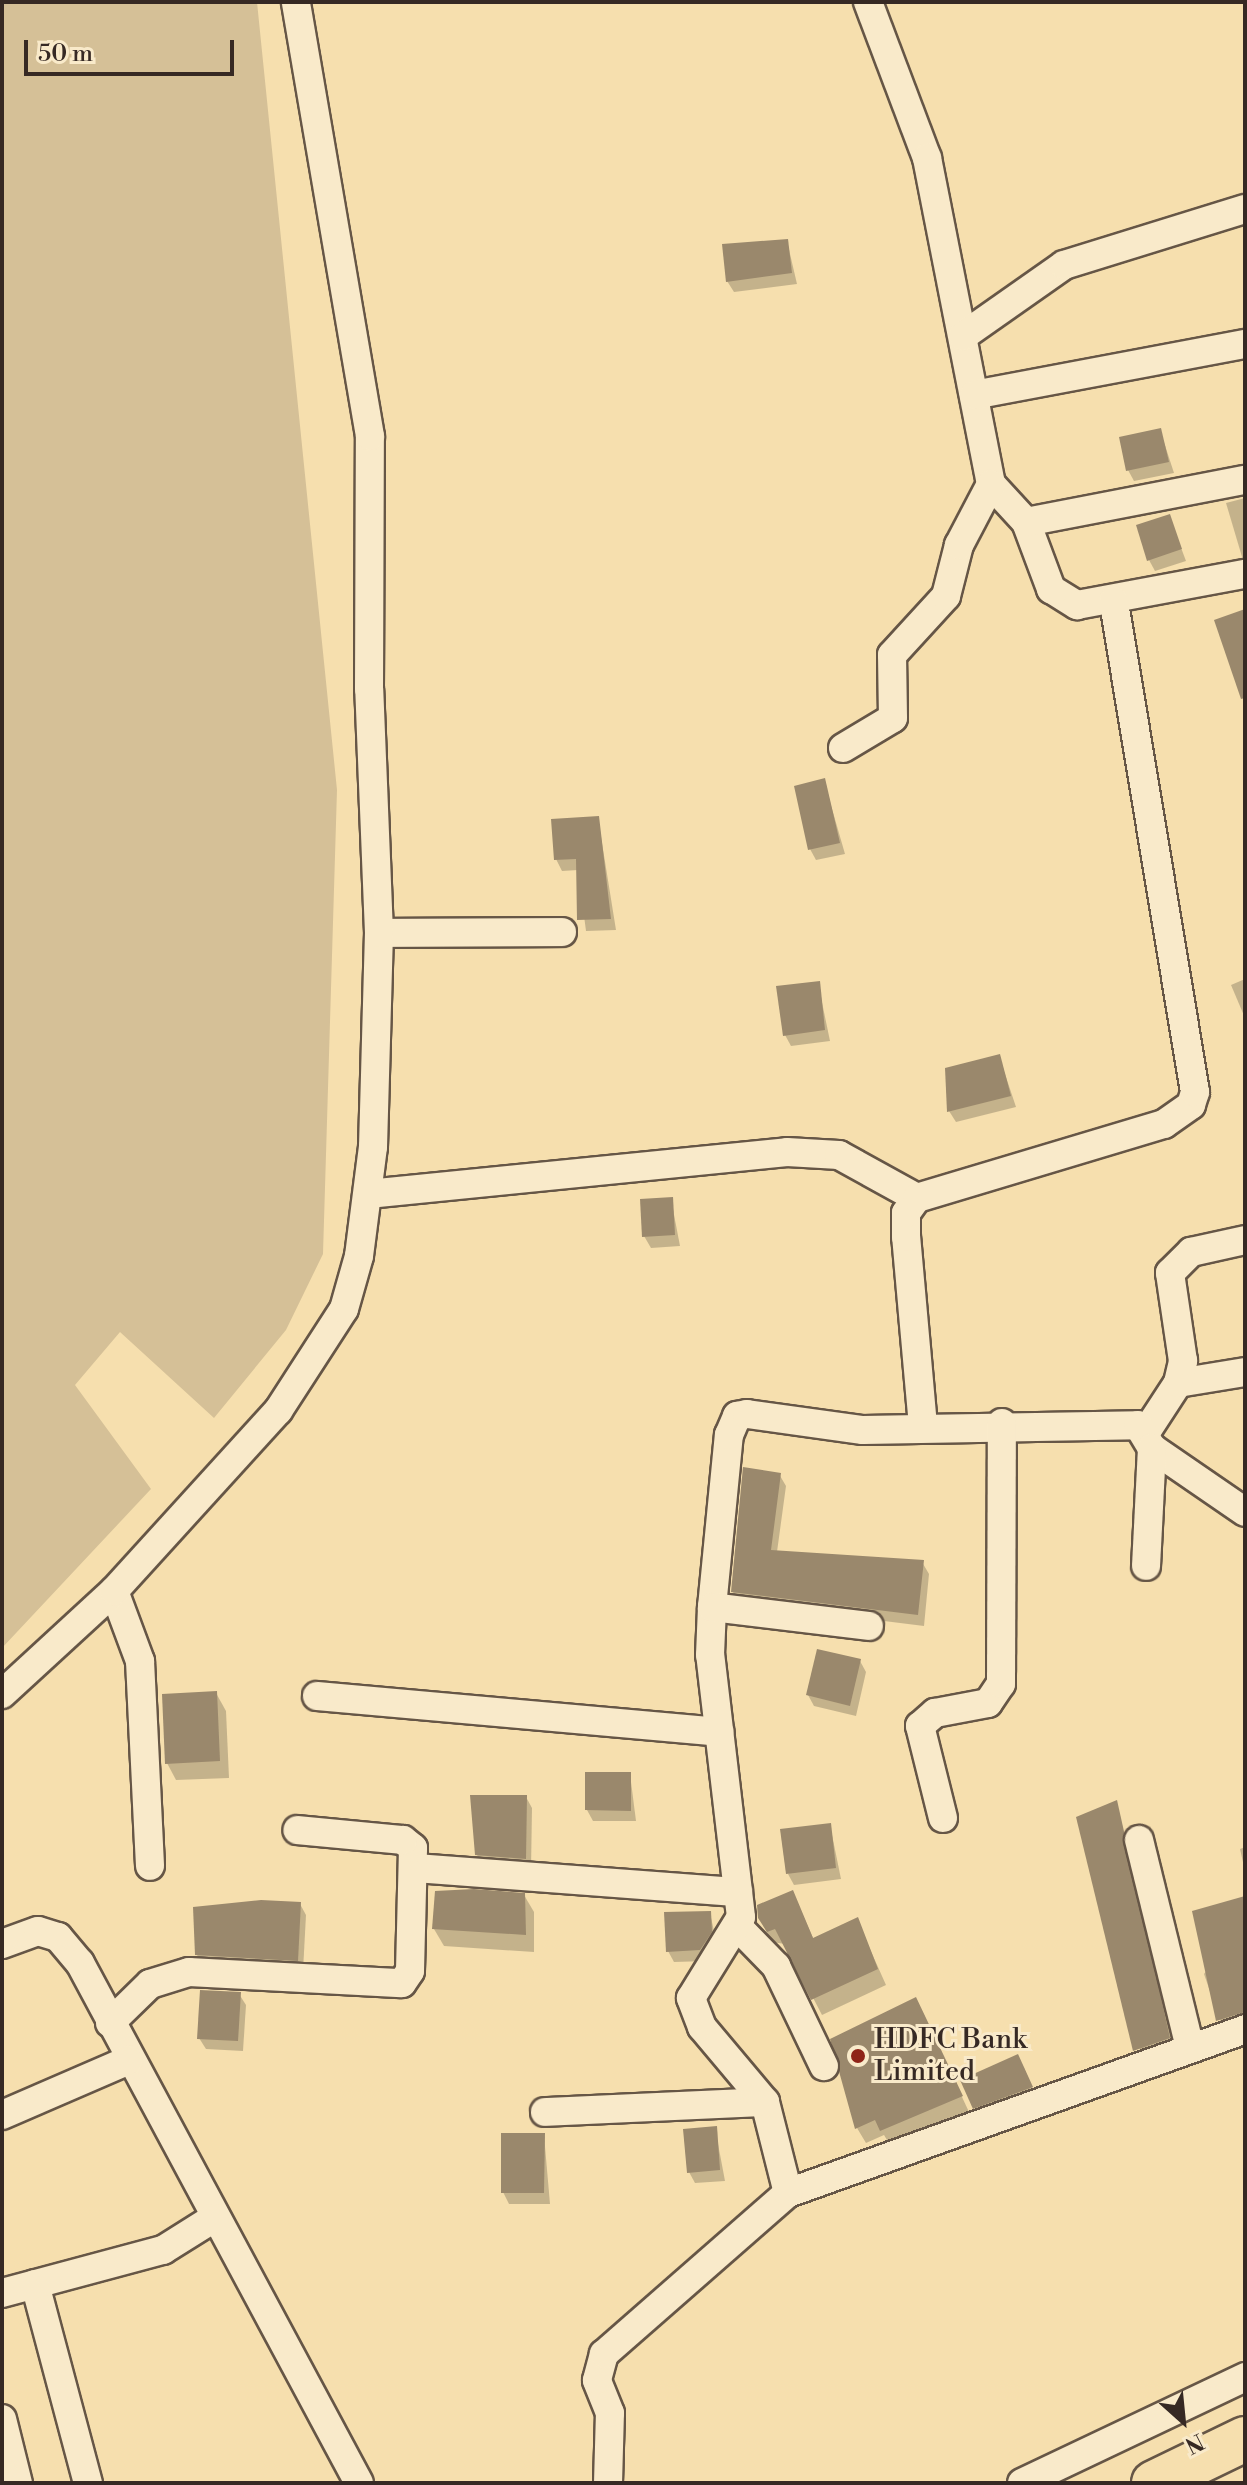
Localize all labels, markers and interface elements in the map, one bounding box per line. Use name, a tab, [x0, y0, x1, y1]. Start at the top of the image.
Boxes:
scale bar	[28, 24, 238, 74]
text: 50 m	[38, 39, 93, 69]
place label: HDFC Bank Limited	[874, 2023, 1027, 2089]
marker: HDFC Bank Limited	[849, 2047, 867, 2065]
north arrow	[1143, 2381, 1223, 2461]
text: N	[1180, 2427, 1208, 2459]

